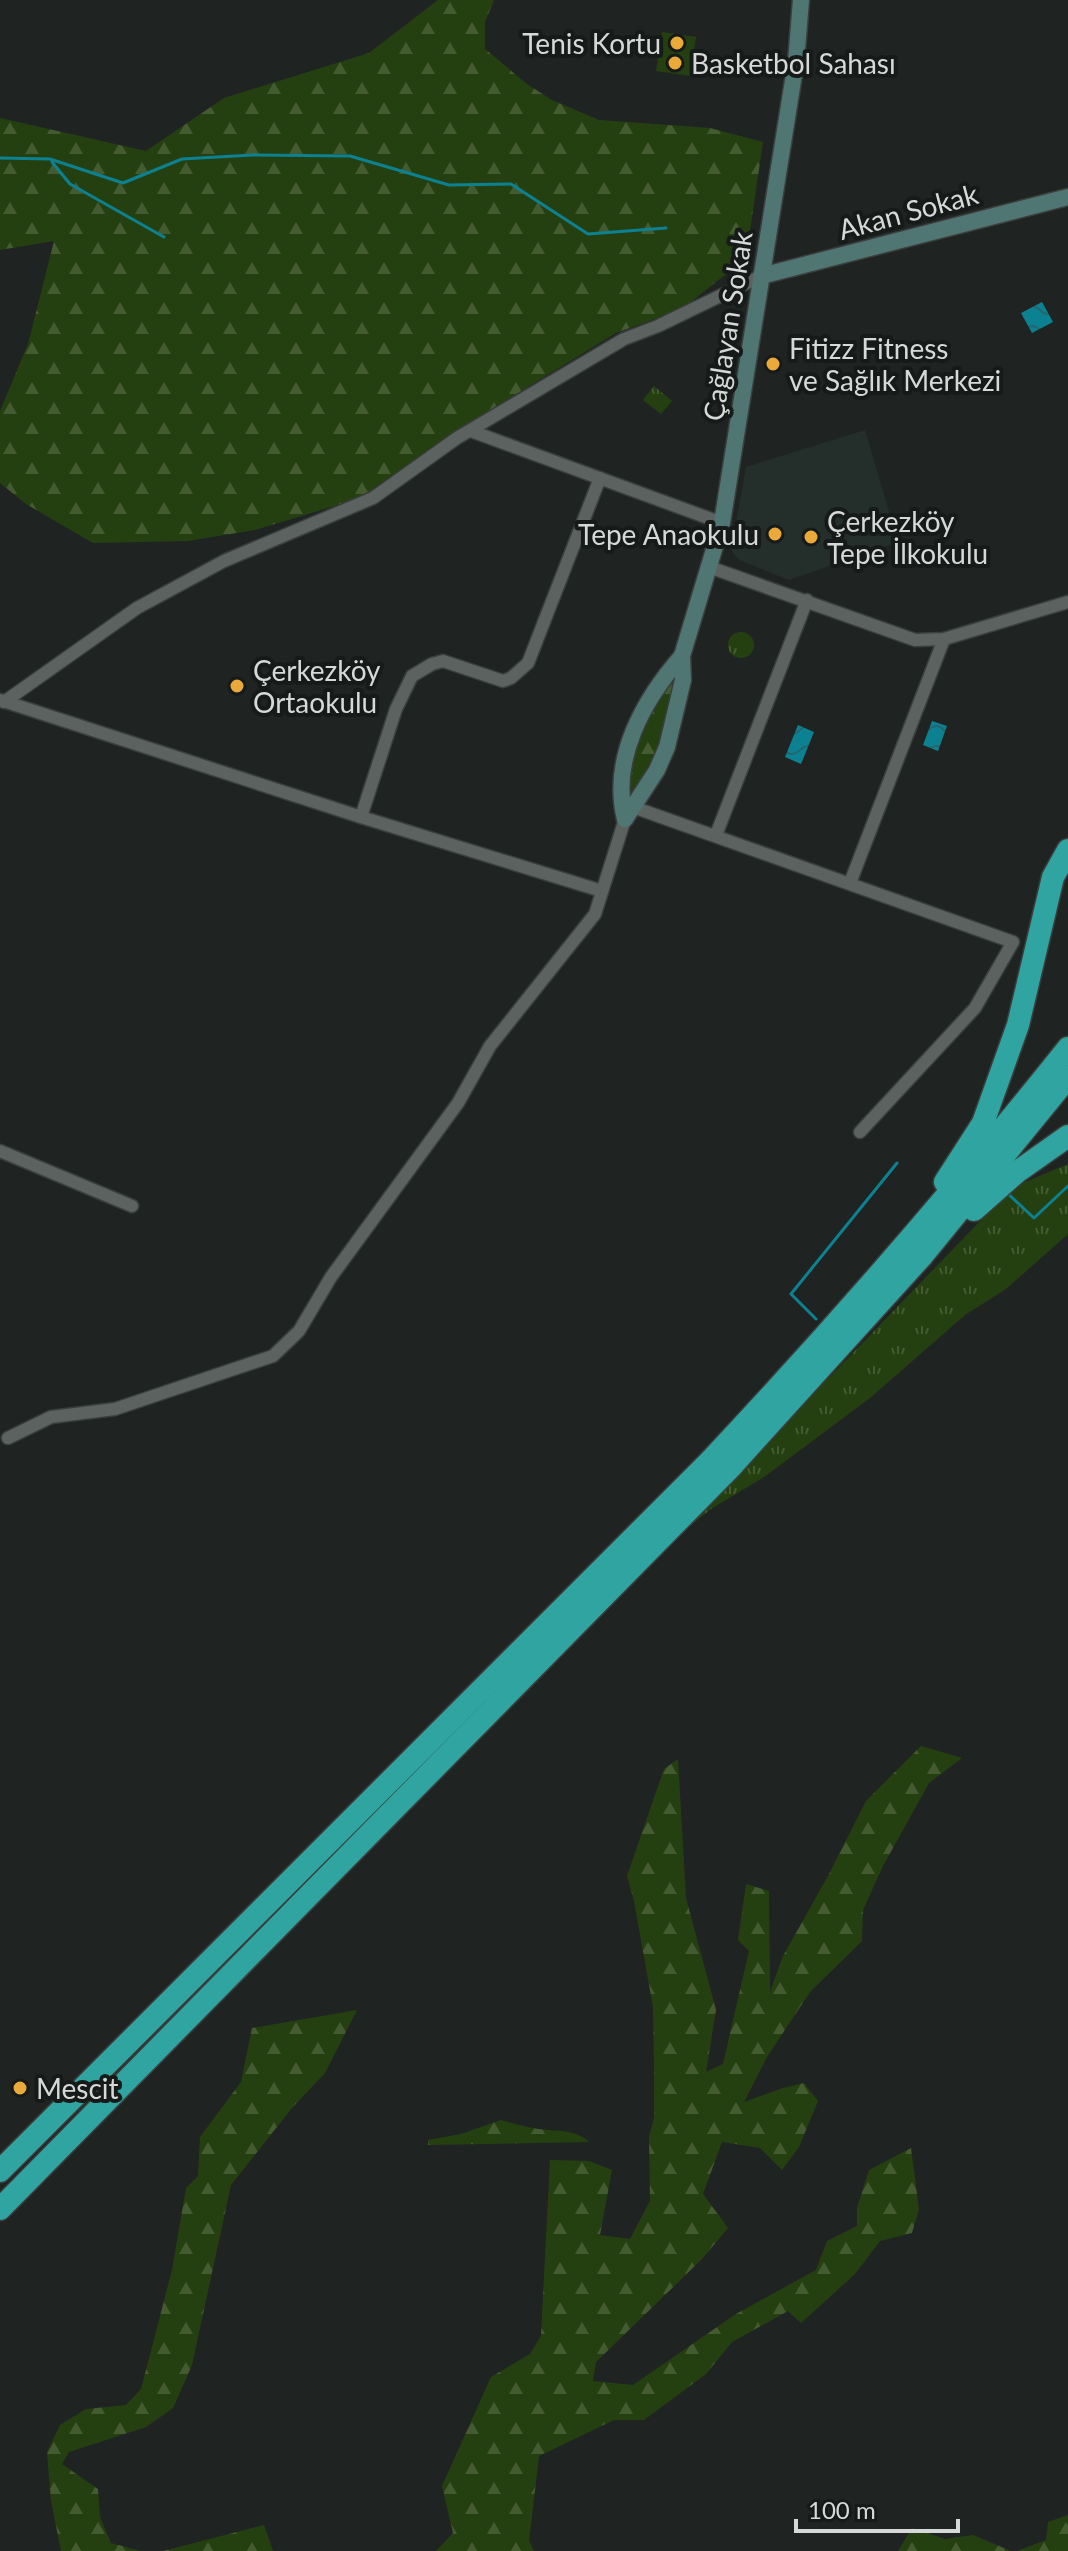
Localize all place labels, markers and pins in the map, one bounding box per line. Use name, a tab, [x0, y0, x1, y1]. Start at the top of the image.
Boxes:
place label: Tenis Kortu	[522, 26, 661, 60]
marker: Tenis Kortu	[668, 34, 686, 52]
place label: Basketbol Sahası	[691, 46, 896, 80]
marker: Basketbol Sahası	[666, 54, 684, 72]
place label: Fitizz Fitness ve Sağlık Merkezi	[789, 331, 1001, 397]
marker: Fitizz Fitness ve Sağlık Merkezi	[764, 355, 782, 373]
place label: Çerkezköy Tepe İlkokulu	[827, 504, 988, 570]
place label: Tepe Anaokulu	[578, 517, 759, 551]
marker: Tepe Anaokulu	[766, 525, 784, 543]
marker: Çerkezköy Tepe İlkokulu	[802, 528, 820, 546]
place label: Çerkezköy Ortaokulu	[253, 653, 381, 719]
marker: Çerkezköy Ortaokulu	[228, 677, 246, 695]
place label: Mescit	[36, 2071, 119, 2105]
marker: Mescit	[11, 2079, 29, 2097]

